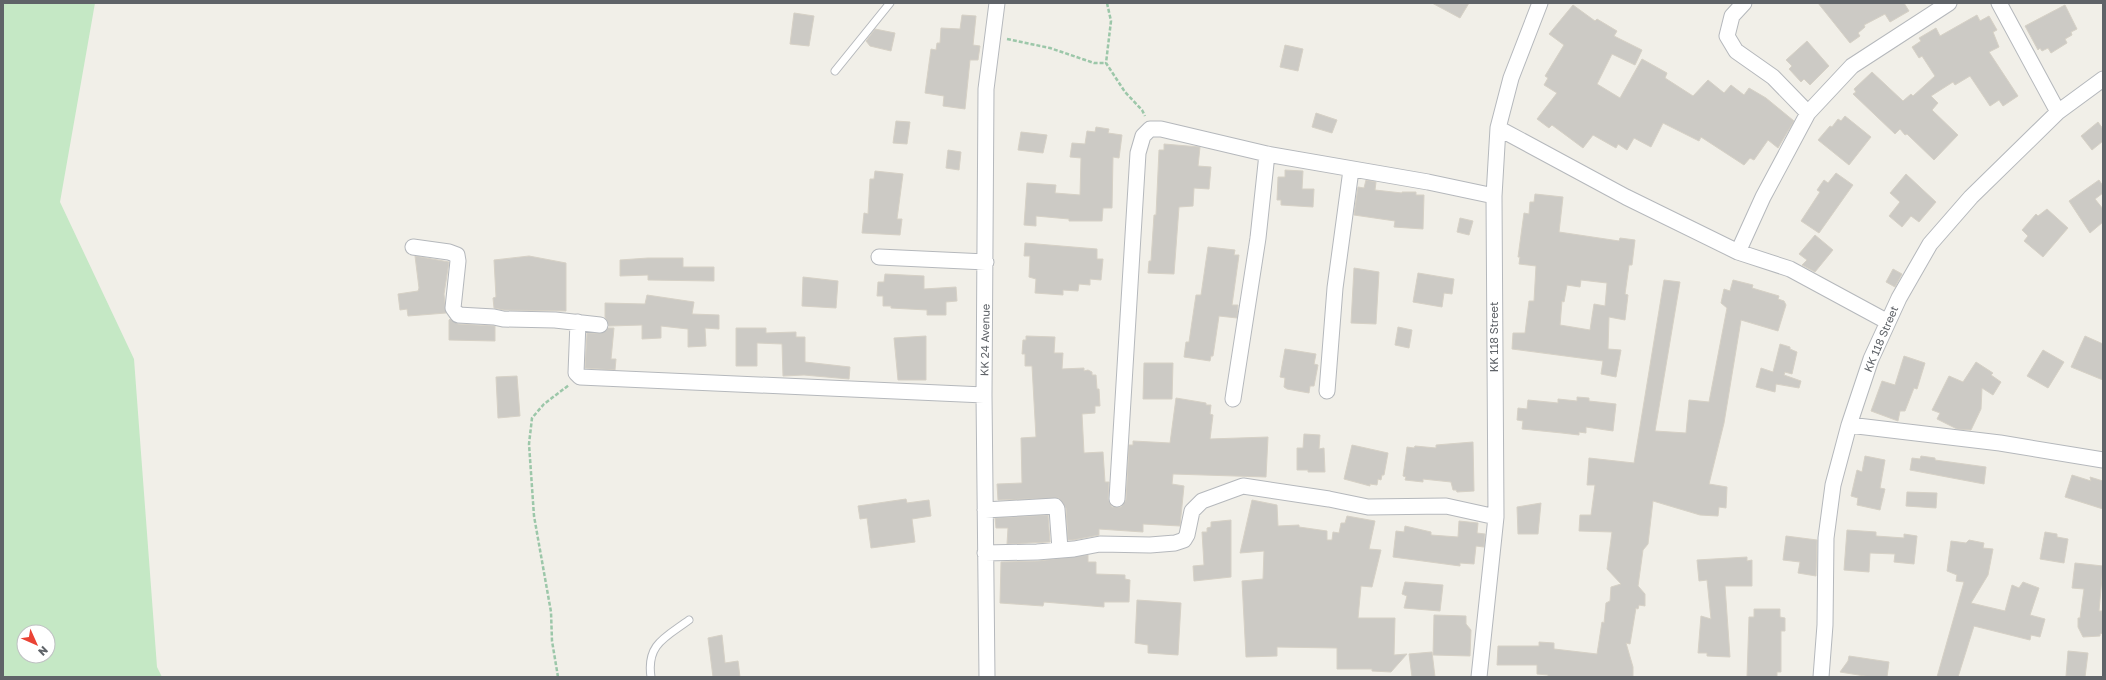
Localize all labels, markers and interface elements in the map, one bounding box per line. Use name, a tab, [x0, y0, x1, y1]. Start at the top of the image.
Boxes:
street label: KK 118 Street	[1487, 302, 1500, 372]
street label: KK 24 Avenue	[977, 304, 992, 376]
street label: KK 118 Street	[1861, 304, 1900, 374]
north arrow	[16, 624, 56, 664]
text: N	[36, 644, 51, 659]

